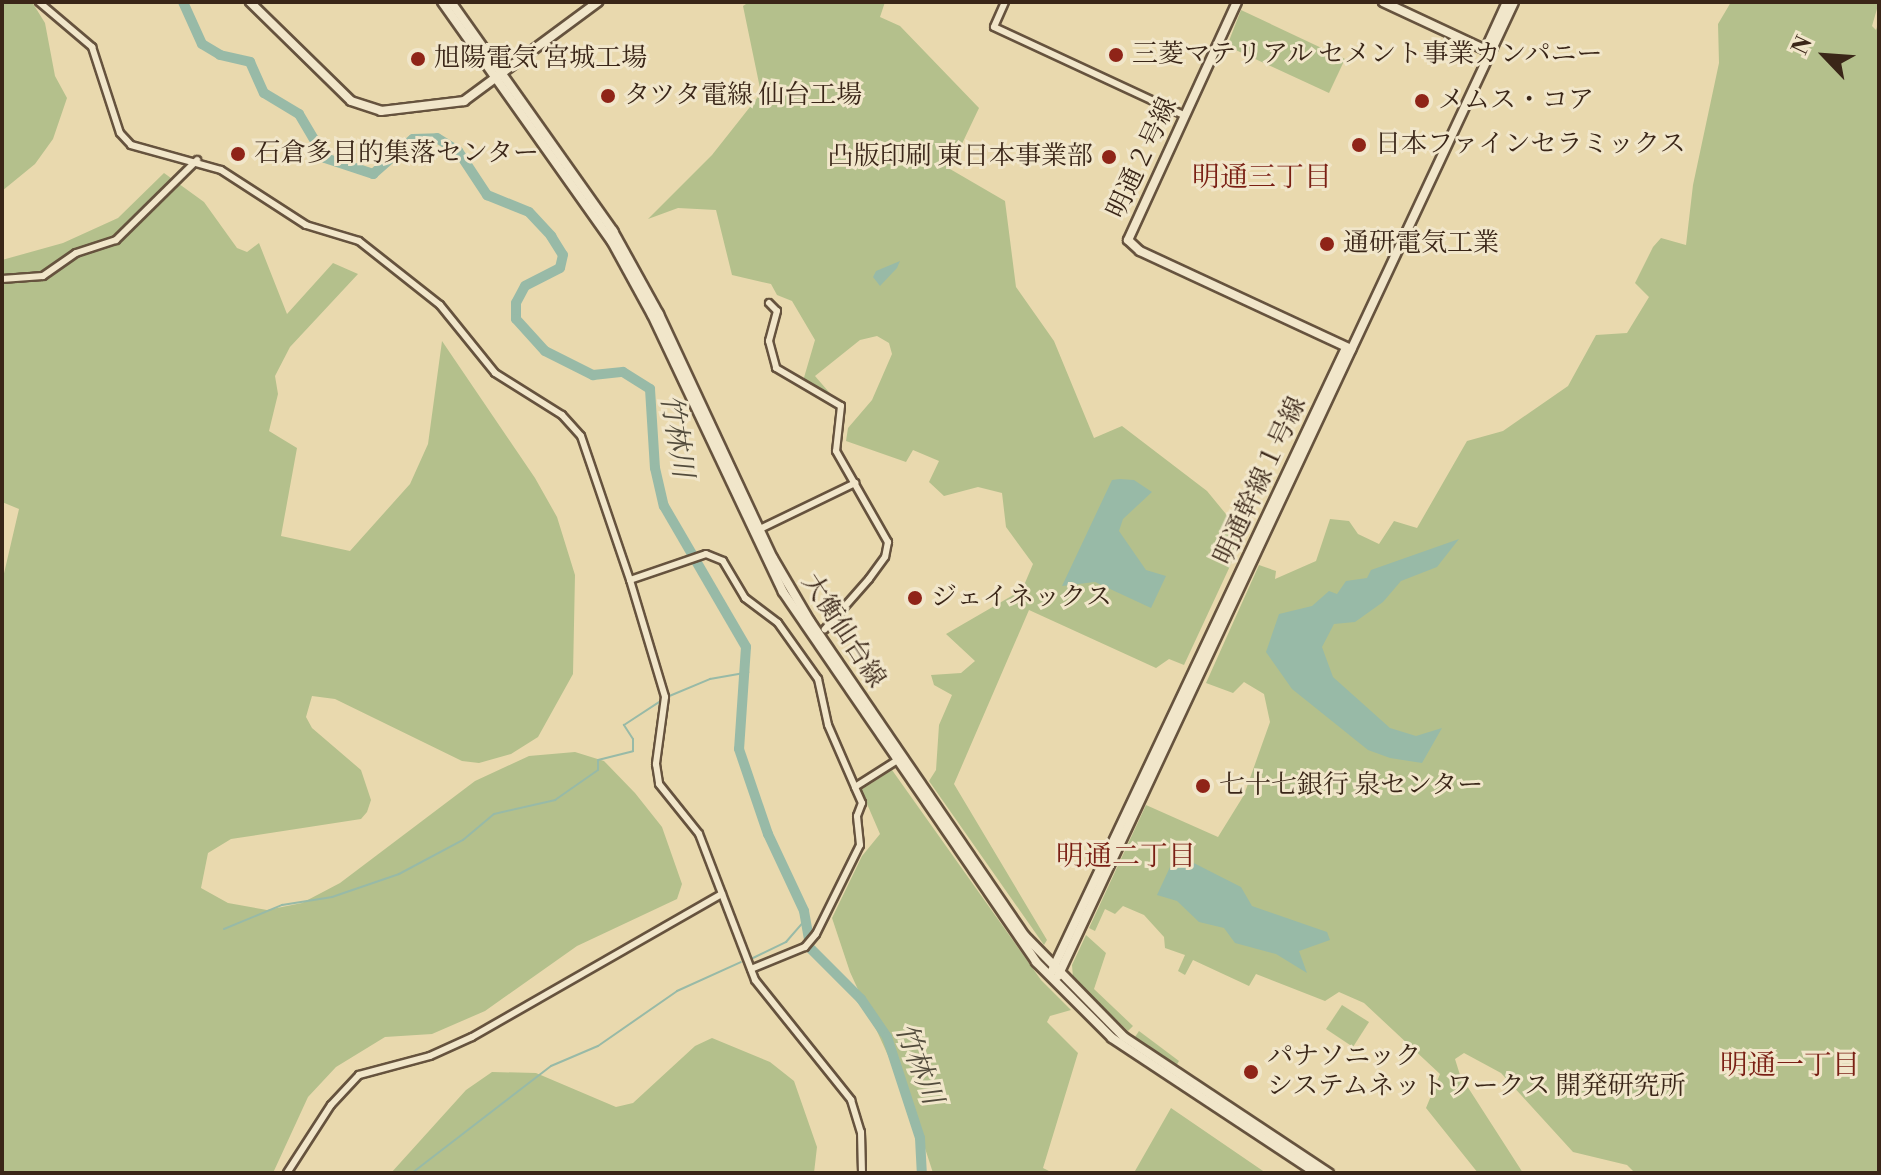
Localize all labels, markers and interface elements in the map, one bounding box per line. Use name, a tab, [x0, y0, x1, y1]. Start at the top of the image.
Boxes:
north arrow	[1785, 16, 1865, 96]
text: N	[1787, 32, 1819, 59]
place label: 三菱マテリアル セメント事業カンパニー	[1132, 39, 1605, 71]
place label: 旭陽電気 宮城工場	[434, 43, 647, 75]
marker: 三菱マテリアル セメント事業カンパニー	[1107, 46, 1125, 64]
marker: 旭陽電気 宮城工場	[409, 50, 427, 68]
place label: タツタ電線 仙台工場	[624, 80, 863, 112]
place label: メムス・コア	[1438, 85, 1594, 117]
marker: タツタ電線 仙台工場	[599, 87, 617, 105]
street label: 明通２号線	[1101, 92, 1185, 224]
marker: メムス・コア	[1413, 92, 1431, 110]
place label: 日本ファインセラミックス	[1375, 129, 1687, 161]
marker: 日本ファインセラミックス	[1350, 136, 1368, 154]
place label: 石倉多目的集落センター	[254, 138, 540, 170]
place label: 凸版印刷 東日本事業部	[828, 141, 1093, 173]
marker: 石倉多目的集落センター	[229, 145, 247, 163]
marker: 凸版印刷 東日本事業部	[1100, 148, 1118, 166]
district label: 明通三丁目	[1192, 161, 1332, 195]
place label: 通研電気工業	[1343, 228, 1499, 260]
marker: 通研電気工業	[1318, 235, 1336, 253]
water label: 竹林川	[653, 392, 699, 480]
street label: 明通幹線１号線	[1208, 392, 1314, 570]
street label: 大衡仙台線	[795, 568, 891, 694]
place label: ジェイネックス	[931, 582, 1113, 614]
marker: ジェイネックス	[906, 589, 924, 607]
place label: 七十七銀行 泉センター	[1219, 770, 1484, 802]
marker: 七十七銀行 泉センター	[1194, 777, 1212, 795]
district label: 明通二丁目	[1056, 840, 1196, 874]
water label: 竹林川	[887, 1019, 949, 1109]
place label: パナソニック システムネットワークス 開発研究所	[1267, 1041, 1688, 1102]
district label: 明通一丁目	[1720, 1049, 1860, 1083]
marker: パナソニック システムネットワークス 開発研究所	[1242, 1063, 1260, 1081]

